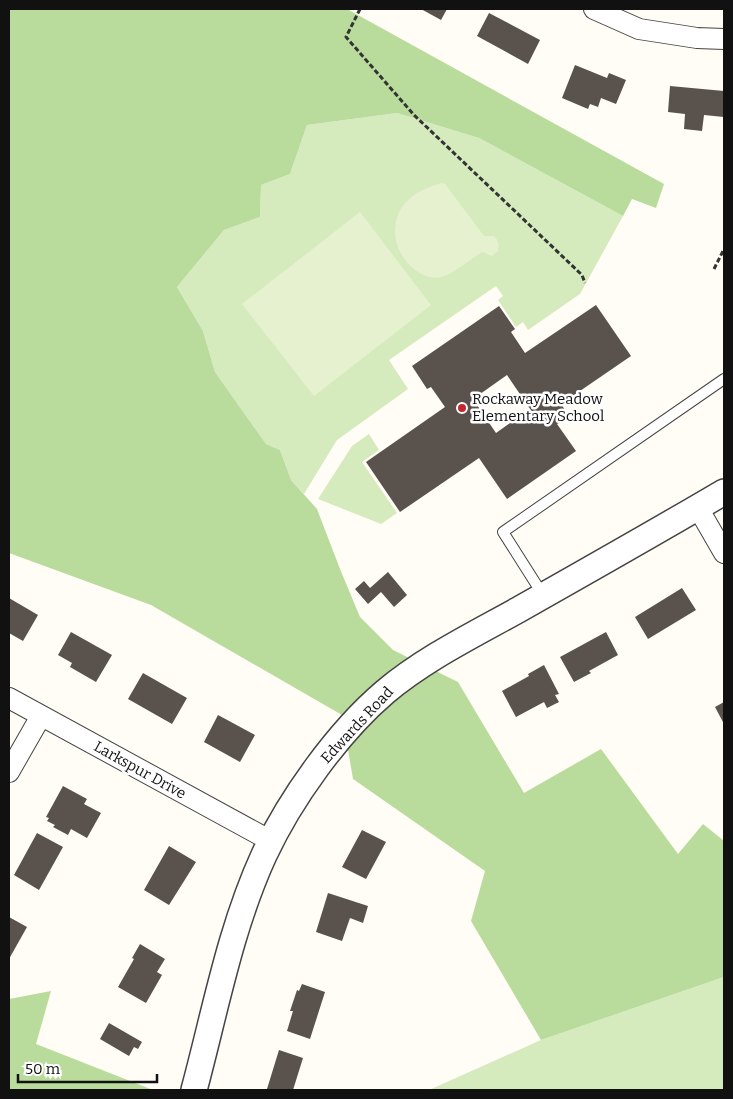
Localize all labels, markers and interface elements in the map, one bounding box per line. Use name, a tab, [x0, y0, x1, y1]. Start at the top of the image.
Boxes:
place label: Rockaway Meadow Elementary School	[472, 390, 604, 425]
marker: Rockaway Meadow Elementary School	[456, 402, 468, 414]
street label: Edwards Road	[317, 683, 397, 767]
street label: Larkspur Drive	[91, 737, 189, 803]
scale bar	[18, 1052, 156, 1084]
text: 50 m	[25, 1060, 61, 1078]

